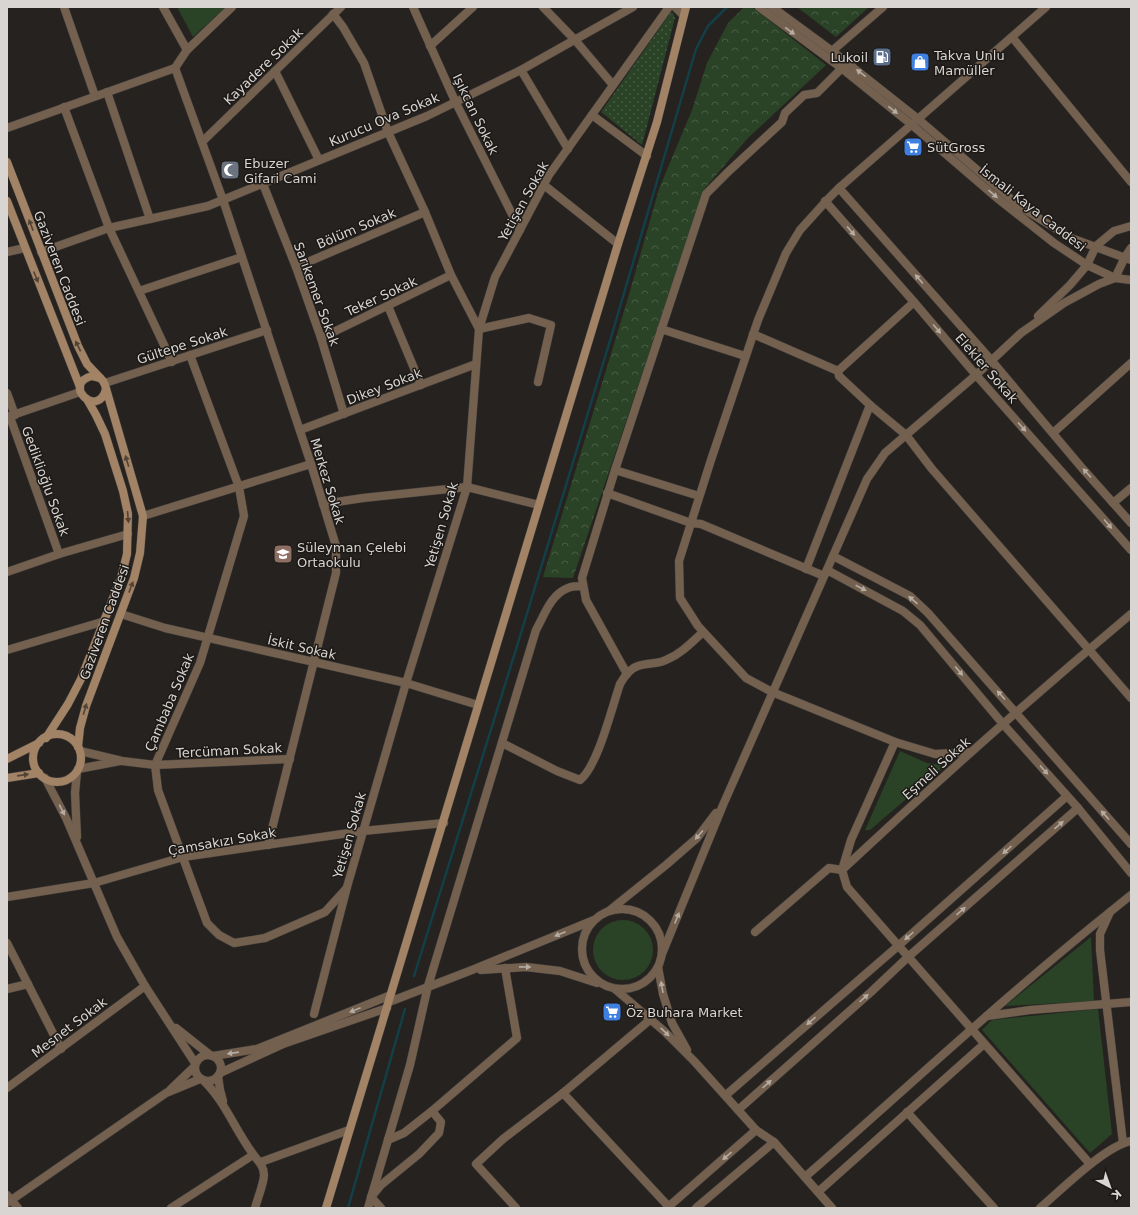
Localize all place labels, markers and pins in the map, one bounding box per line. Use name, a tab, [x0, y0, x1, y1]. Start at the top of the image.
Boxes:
fuel station icon: Lukoil	[871, 46, 893, 68]
place label: Takva Unlu Mamüller	[933, 48, 1005, 78]
place label: Lukoil	[831, 50, 868, 65]
shop icon: Takva Unlu Mamüller	[909, 51, 931, 73]
supermarket icon: SütGross	[902, 136, 924, 158]
place label: SütGross	[927, 140, 985, 155]
place label: Ebuzer Gifari Cami	[244, 156, 317, 186]
mosque icon: Ebuzer Gifari Cami	[219, 159, 241, 181]
place label: Süleyman Çelebi Ortaokulu	[297, 540, 406, 570]
school or university icon: Süleyman Çelebi Ortaokulu	[272, 543, 294, 565]
supermarket icon: Öz Buhara Market	[601, 1001, 623, 1023]
place label: Öz Buhara Market	[626, 1004, 743, 1020]

